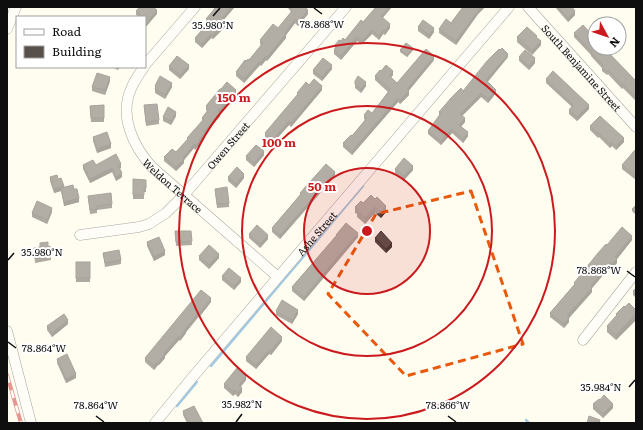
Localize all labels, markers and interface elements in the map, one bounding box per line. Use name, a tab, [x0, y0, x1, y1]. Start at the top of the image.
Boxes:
legend	[16, 16, 146, 68]
text: 78.868°W	[300, 16, 344, 31]
north arrow	[587, 16, 627, 56]
text: 35.980°N	[192, 17, 234, 32]
street label: South Benjamine Street	[539, 20, 625, 114]
text: Road	[52, 22, 82, 40]
text: N	[606, 34, 625, 52]
text: Building	[52, 42, 102, 60]
text: 150 m	[217, 88, 251, 106]
street label: Owen Street	[203, 118, 252, 172]
text: 100 m	[262, 133, 296, 151]
street label: Weldon Terrace	[140, 155, 206, 216]
text: 50 m	[308, 177, 336, 195]
street label: Ashe Street	[293, 207, 339, 258]
centre of rings	[360, 224, 374, 238]
text: 35.980°N	[21, 244, 63, 259]
text: 78.868°W	[577, 262, 621, 277]
text: 78.864°W	[22, 340, 66, 355]
text: 35.984°N	[580, 379, 622, 394]
text: 35.982°N	[221, 396, 263, 411]
text: 78.864°W	[74, 397, 118, 412]
text: 78.866°W	[426, 397, 470, 412]

